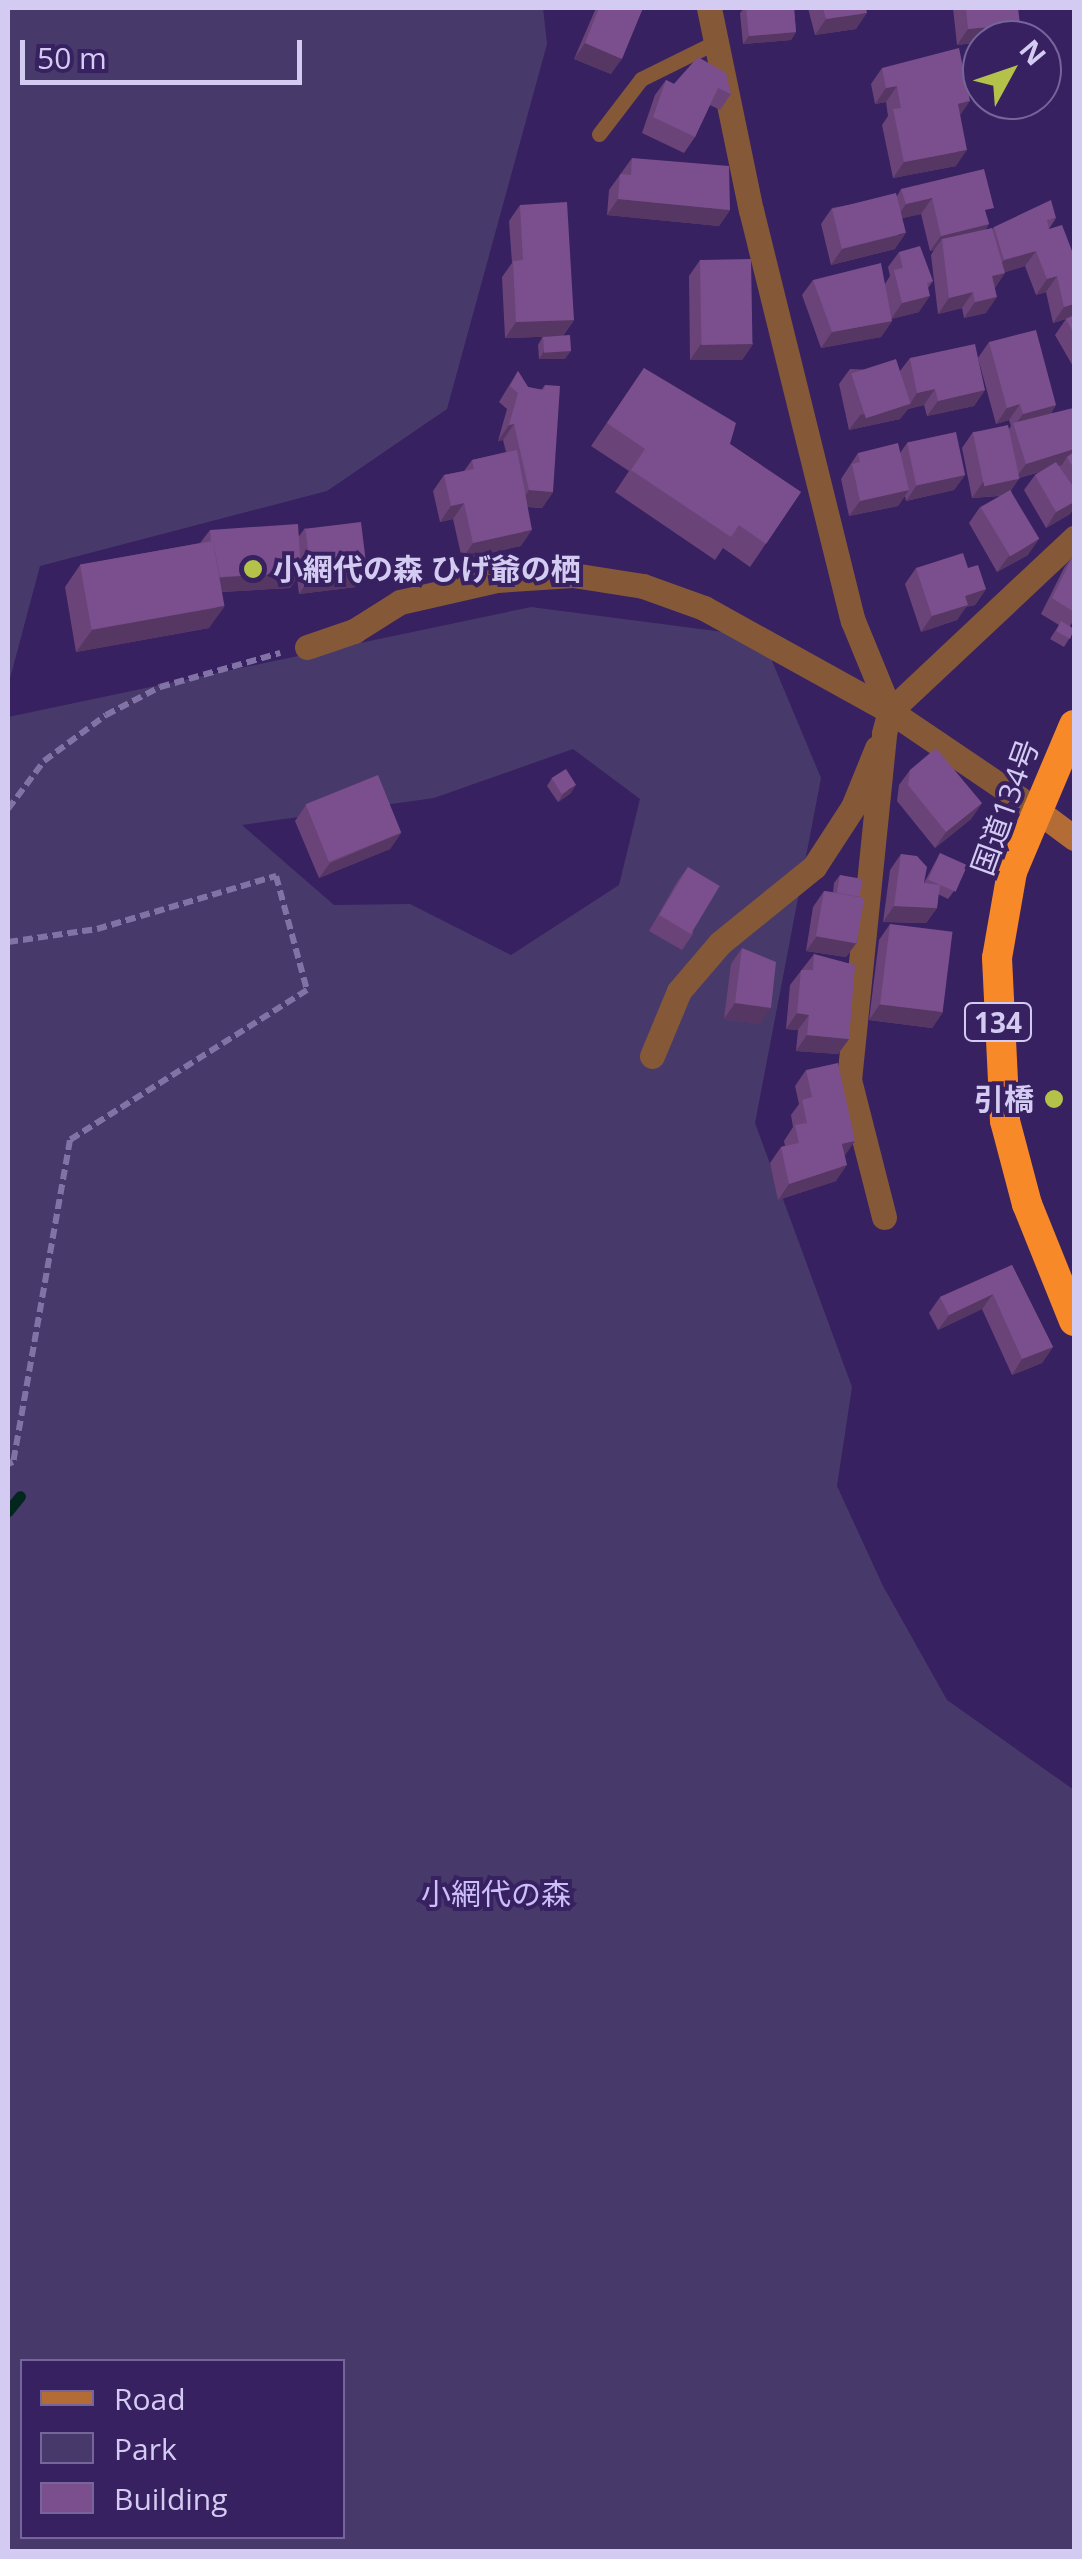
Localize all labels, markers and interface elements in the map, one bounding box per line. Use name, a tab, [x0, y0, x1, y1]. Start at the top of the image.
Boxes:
scale bar	[25, 20, 308, 82]
north arrow	[962, 20, 1062, 120]
text: N	[1012, 31, 1055, 73]
text: 50 m	[37, 37, 107, 78]
place label: 小網代の森 ひげ爺の栖	[273, 551, 581, 587]
marker: 小網代の森 ひげ爺の栖	[242, 558, 264, 580]
street label: 国道134号	[964, 734, 1046, 880]
road number: 134	[963, 999, 1033, 1045]
place label: 引橋	[974, 1081, 1034, 1117]
marker: 引橋	[1043, 1088, 1065, 1110]
park label: 小網代の森	[421, 1876, 571, 1912]
legend	[20, 2359, 345, 2539]
text: Road	[114, 2378, 186, 2419]
text: Park	[114, 2428, 177, 2469]
text: Building	[114, 2478, 228, 2519]

